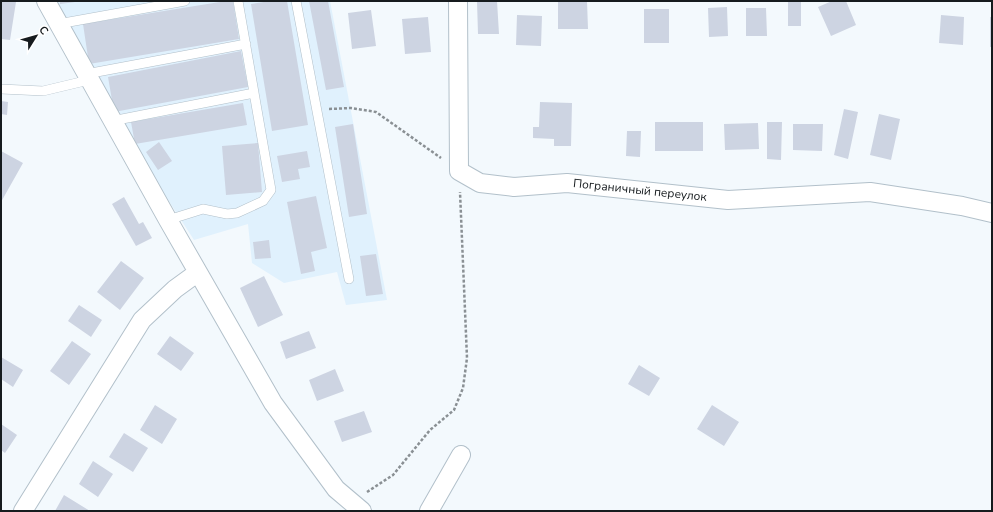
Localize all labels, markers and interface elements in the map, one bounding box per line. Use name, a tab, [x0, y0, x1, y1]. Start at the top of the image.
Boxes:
north arrow	[16, 16, 56, 56]
text: С	[35, 23, 52, 38]
street label: Пограничный переулок	[572, 175, 708, 205]

